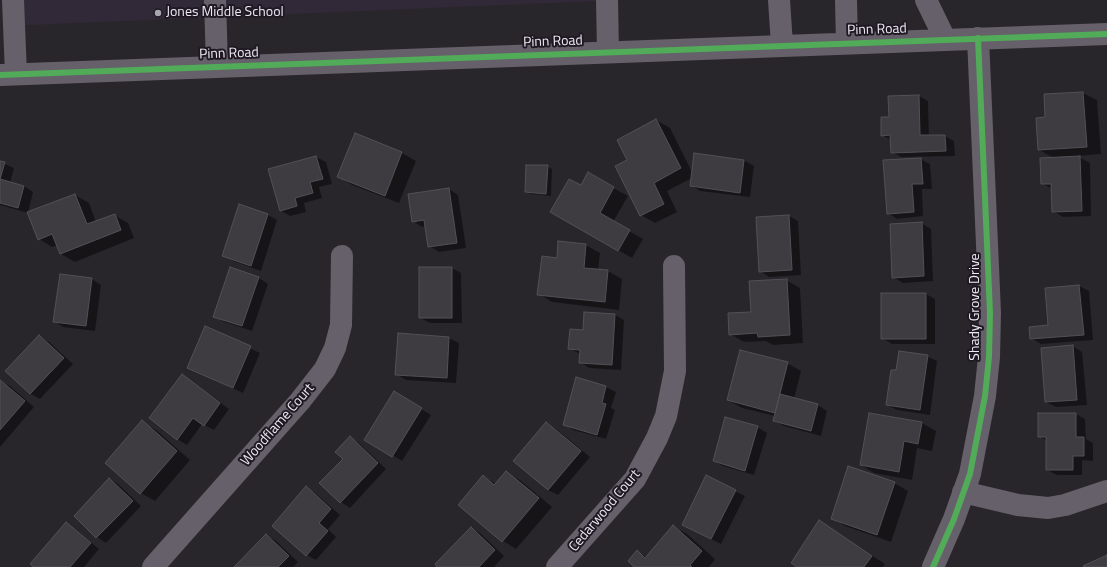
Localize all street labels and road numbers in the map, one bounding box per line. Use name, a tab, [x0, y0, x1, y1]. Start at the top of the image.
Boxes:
street label: Pinn Road	[847, 21, 907, 39]
street label: Pinn Road	[523, 33, 583, 51]
street label: Pinn Road	[199, 45, 259, 63]
street label: Shady Grove Drive	[968, 253, 984, 361]
street label: Woodflame Court	[238, 381, 318, 469]
street label: Cedarwood Court	[566, 467, 644, 555]

